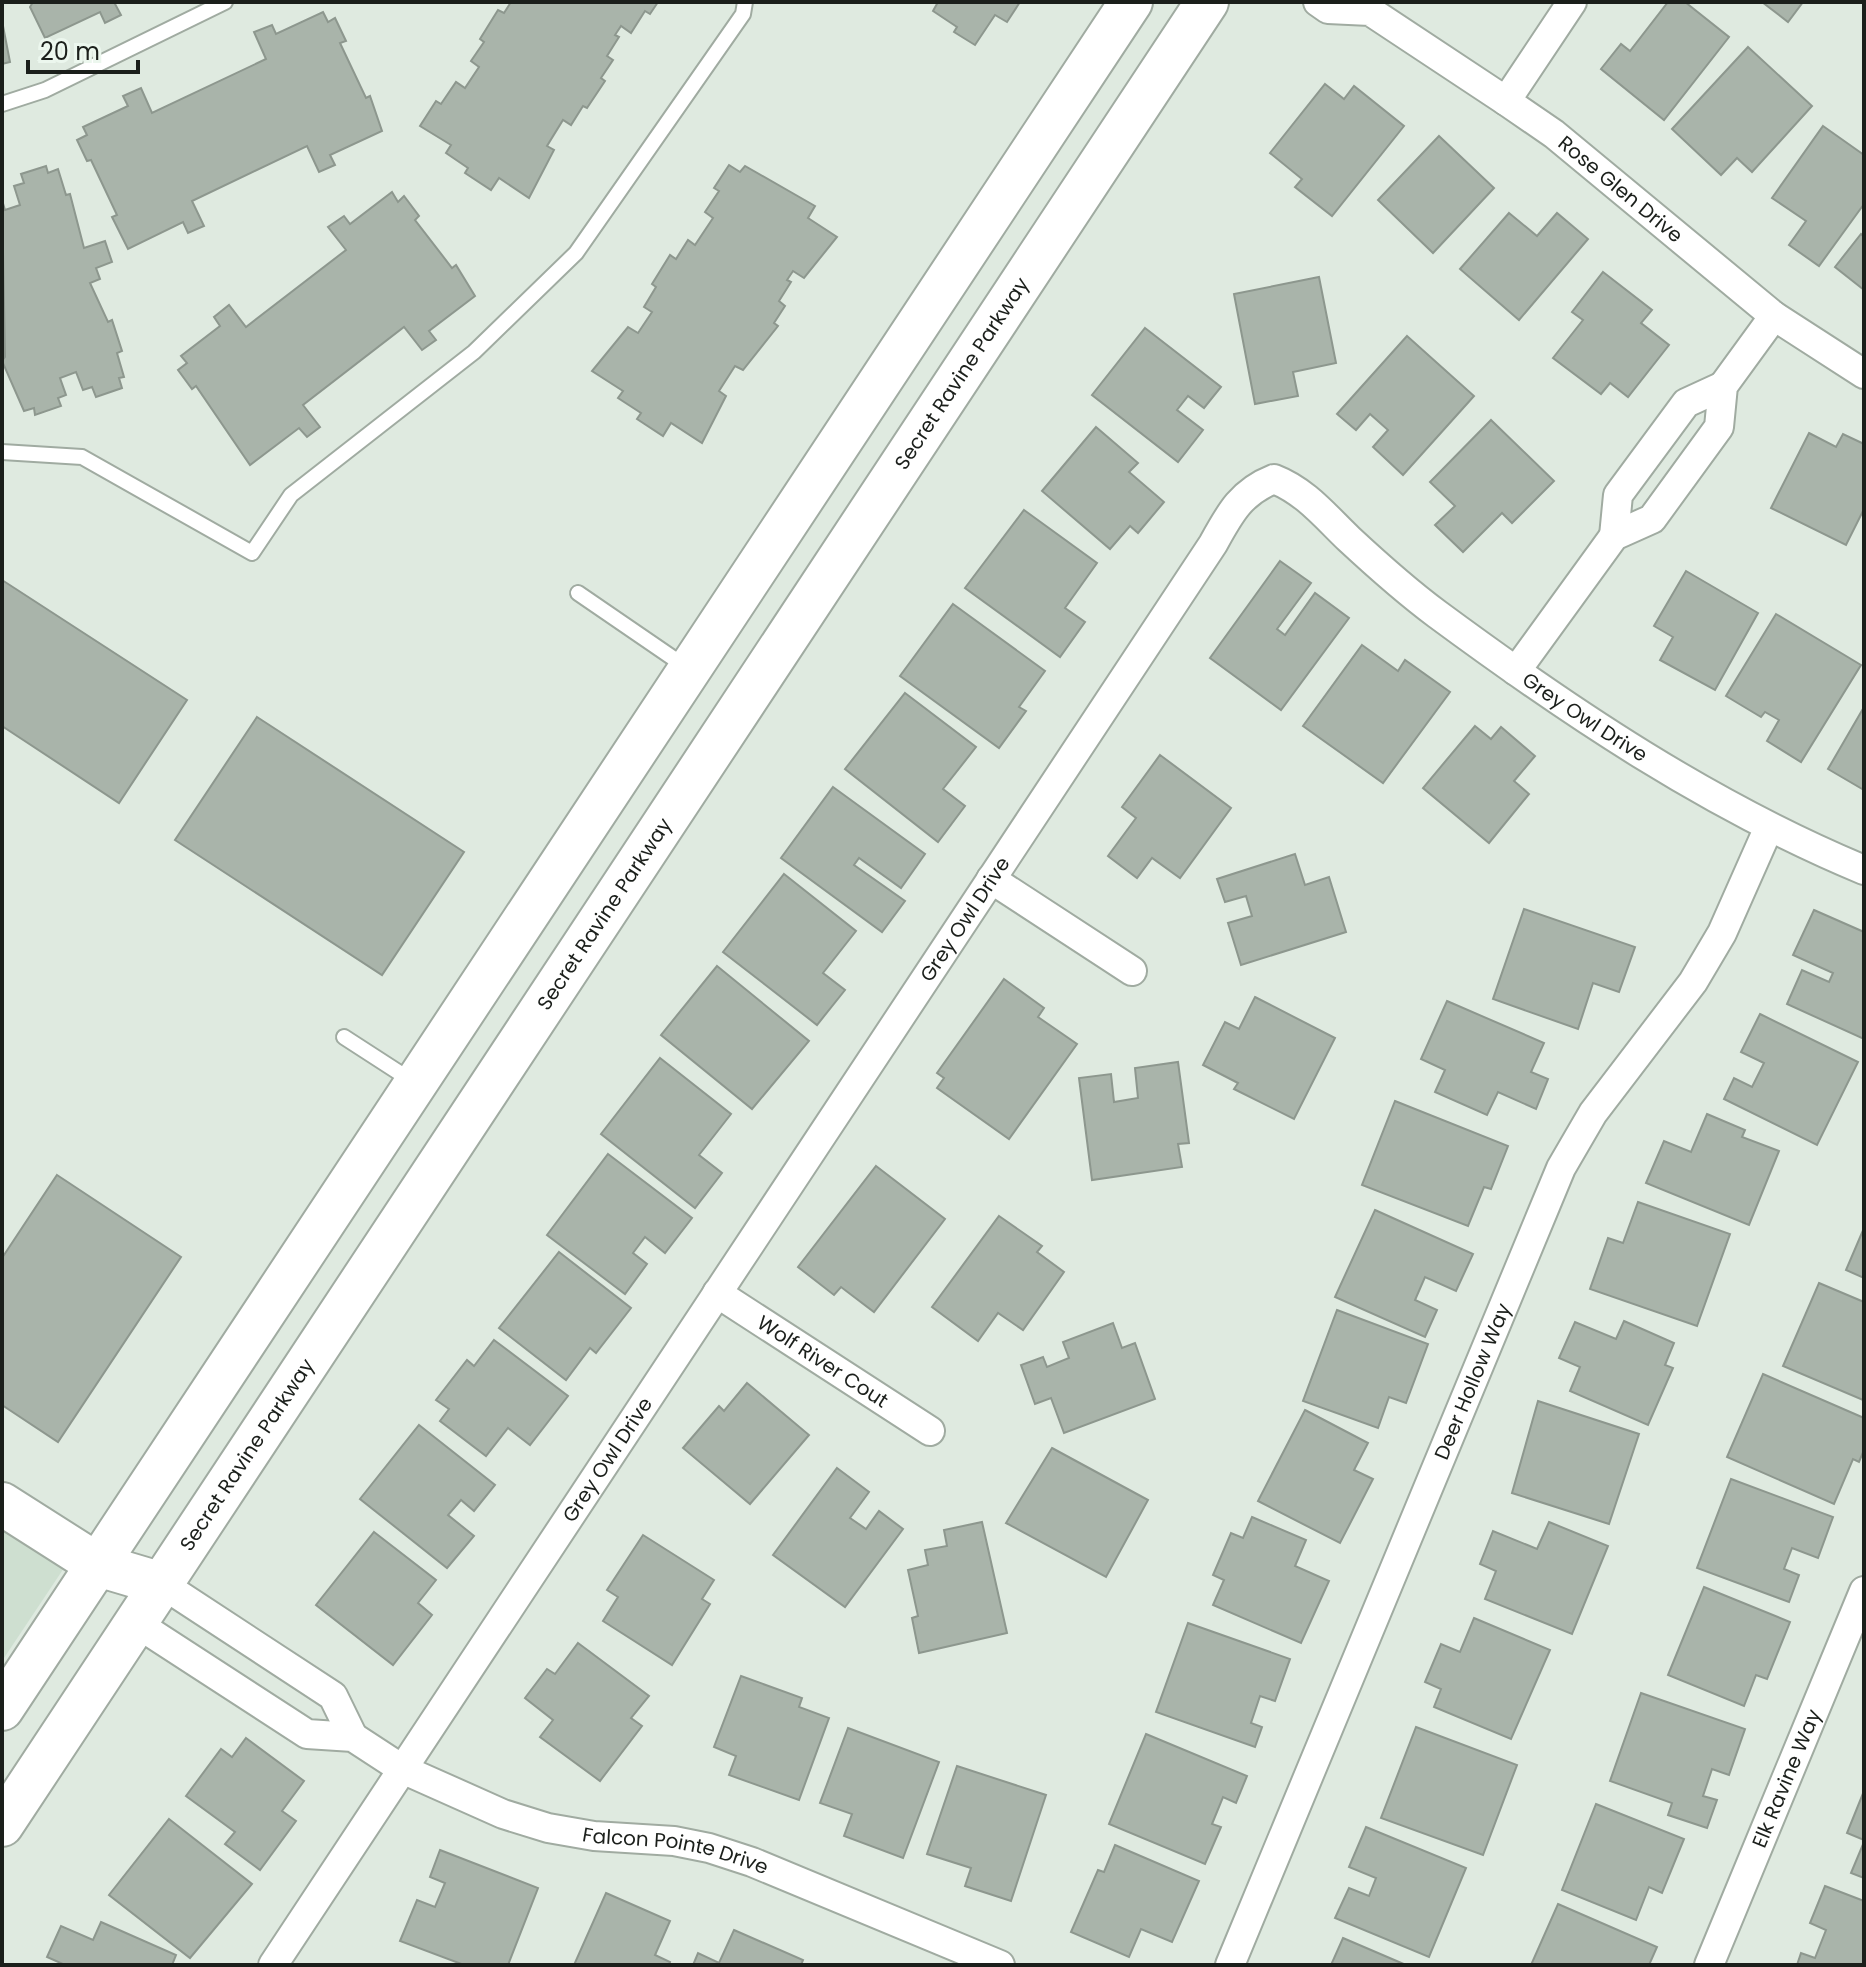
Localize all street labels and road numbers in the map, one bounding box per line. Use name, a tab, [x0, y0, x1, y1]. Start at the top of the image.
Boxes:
street label: Rose Glen Drive	[1552, 129, 1689, 249]
street label: Secret Ravine Parkway	[888, 272, 1035, 475]
street label: Grey Owl Drive	[1517, 666, 1653, 769]
street label: Secret Ravine Parkway	[530, 812, 678, 1016]
street label: Grey Owl Drive	[913, 851, 1016, 987]
street label: Deer Hollow Way	[1427, 1299, 1517, 1464]
street label: Wolf River Cout	[752, 1309, 894, 1414]
street label: Secret Ravine Parkway	[173, 1353, 321, 1556]
street label: Grey Owl Drive	[556, 1392, 659, 1528]
street label: Elk Ravine Way	[1745, 1705, 1828, 1852]
street label: Falcon Pointe Drive	[580, 1820, 773, 1881]

